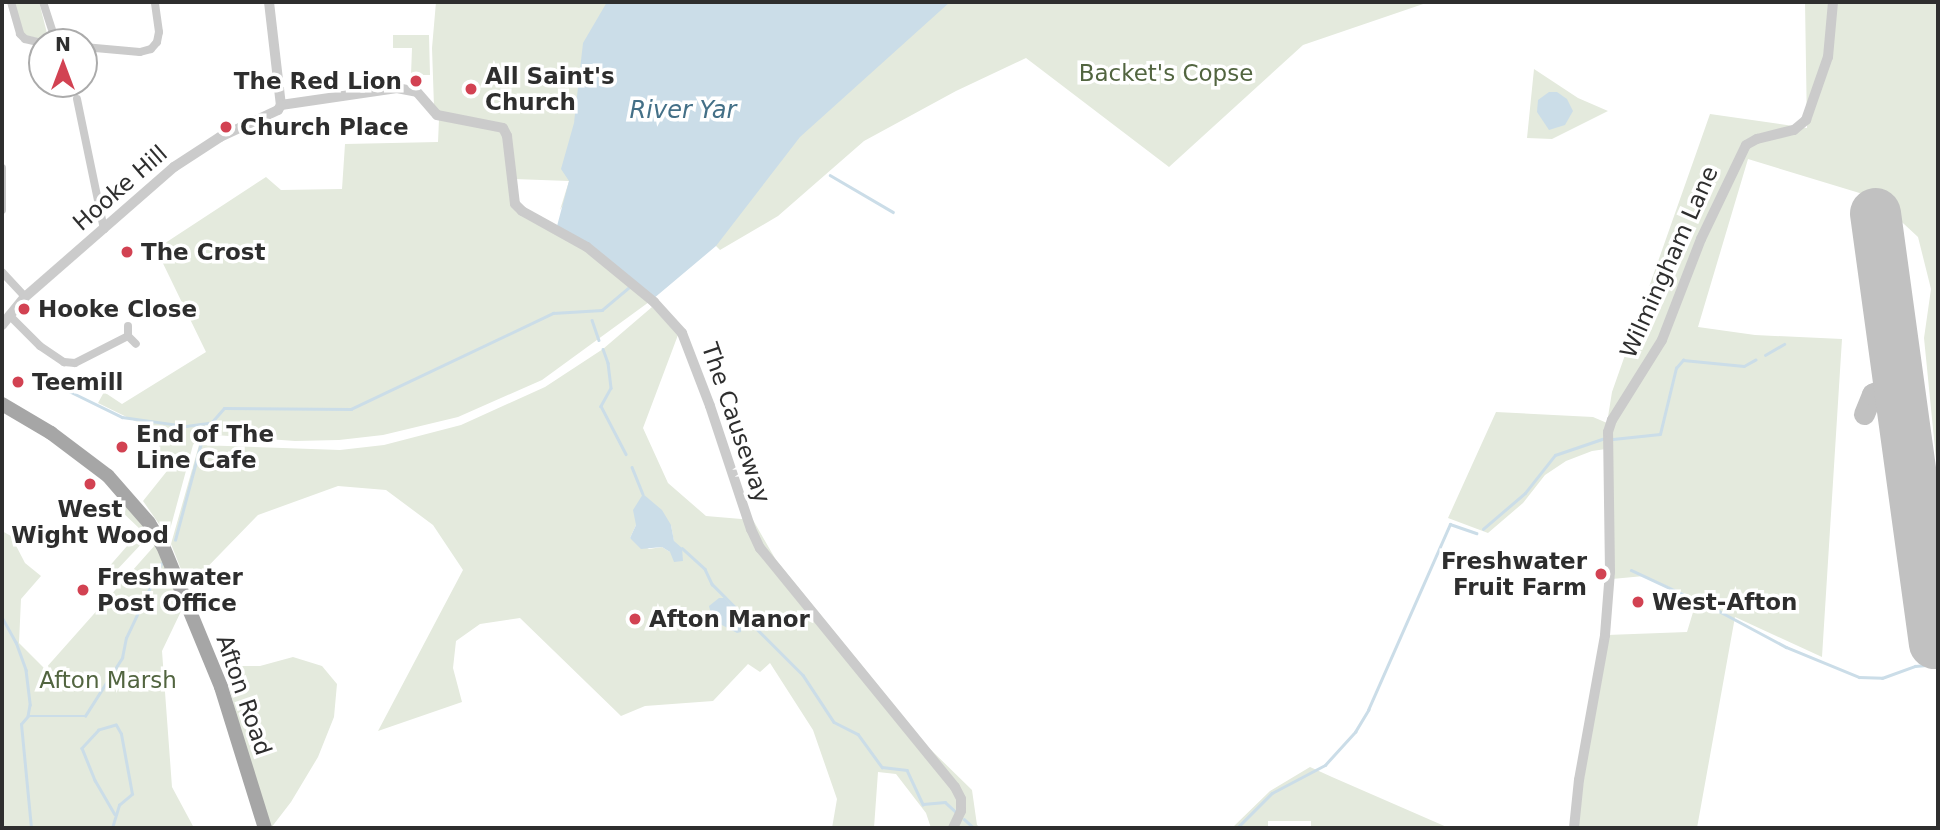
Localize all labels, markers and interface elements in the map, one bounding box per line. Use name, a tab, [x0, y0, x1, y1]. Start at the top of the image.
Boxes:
north arrow	[28, 28, 98, 98]
text: N	[55, 33, 71, 55]
park label: Backet's Copse	[1079, 59, 1253, 87]
place label: All Saint's Church	[485, 62, 615, 116]
place label: The Red Lion	[234, 67, 402, 95]
marker: The Red Lion	[408, 73, 424, 89]
marker: All Saint's Church	[463, 81, 479, 97]
water label: River Yar	[630, 97, 736, 125]
place label: Church Place	[240, 113, 408, 141]
marker: Church Place	[218, 119, 234, 135]
street label: Hooke Hill	[67, 140, 173, 236]
street label: Wilmingham Lane	[1614, 162, 1724, 362]
place label: The Crost	[141, 238, 265, 266]
marker: The Crost	[119, 244, 135, 260]
place label: Hooke Close	[38, 295, 197, 323]
marker: Hooke Close	[16, 301, 32, 317]
street label: The Causeway	[696, 339, 776, 507]
place label: Teemill	[32, 368, 123, 396]
marker: Teemill	[10, 374, 26, 390]
place label: End of The Line Cafe	[136, 420, 274, 474]
marker: End of The Line Cafe	[114, 439, 130, 455]
marker: West Wight Wood	[82, 476, 98, 492]
place label: West Wight Wood	[11, 495, 169, 549]
place label: Freshwater Fruit Farm	[1441, 547, 1587, 601]
place label: Freshwater Post Office	[97, 563, 243, 617]
marker: Freshwater Fruit Farm	[1593, 566, 1609, 582]
marker: Freshwater Post Office	[75, 582, 91, 598]
place label: West-Afton	[1652, 588, 1797, 616]
marker: West-Afton	[1630, 594, 1646, 610]
place label: Afton Manor	[649, 605, 810, 633]
marker: Afton Manor	[627, 611, 643, 627]
street label: Afton Road	[211, 631, 277, 759]
park label: Afton Marsh	[39, 666, 177, 694]

